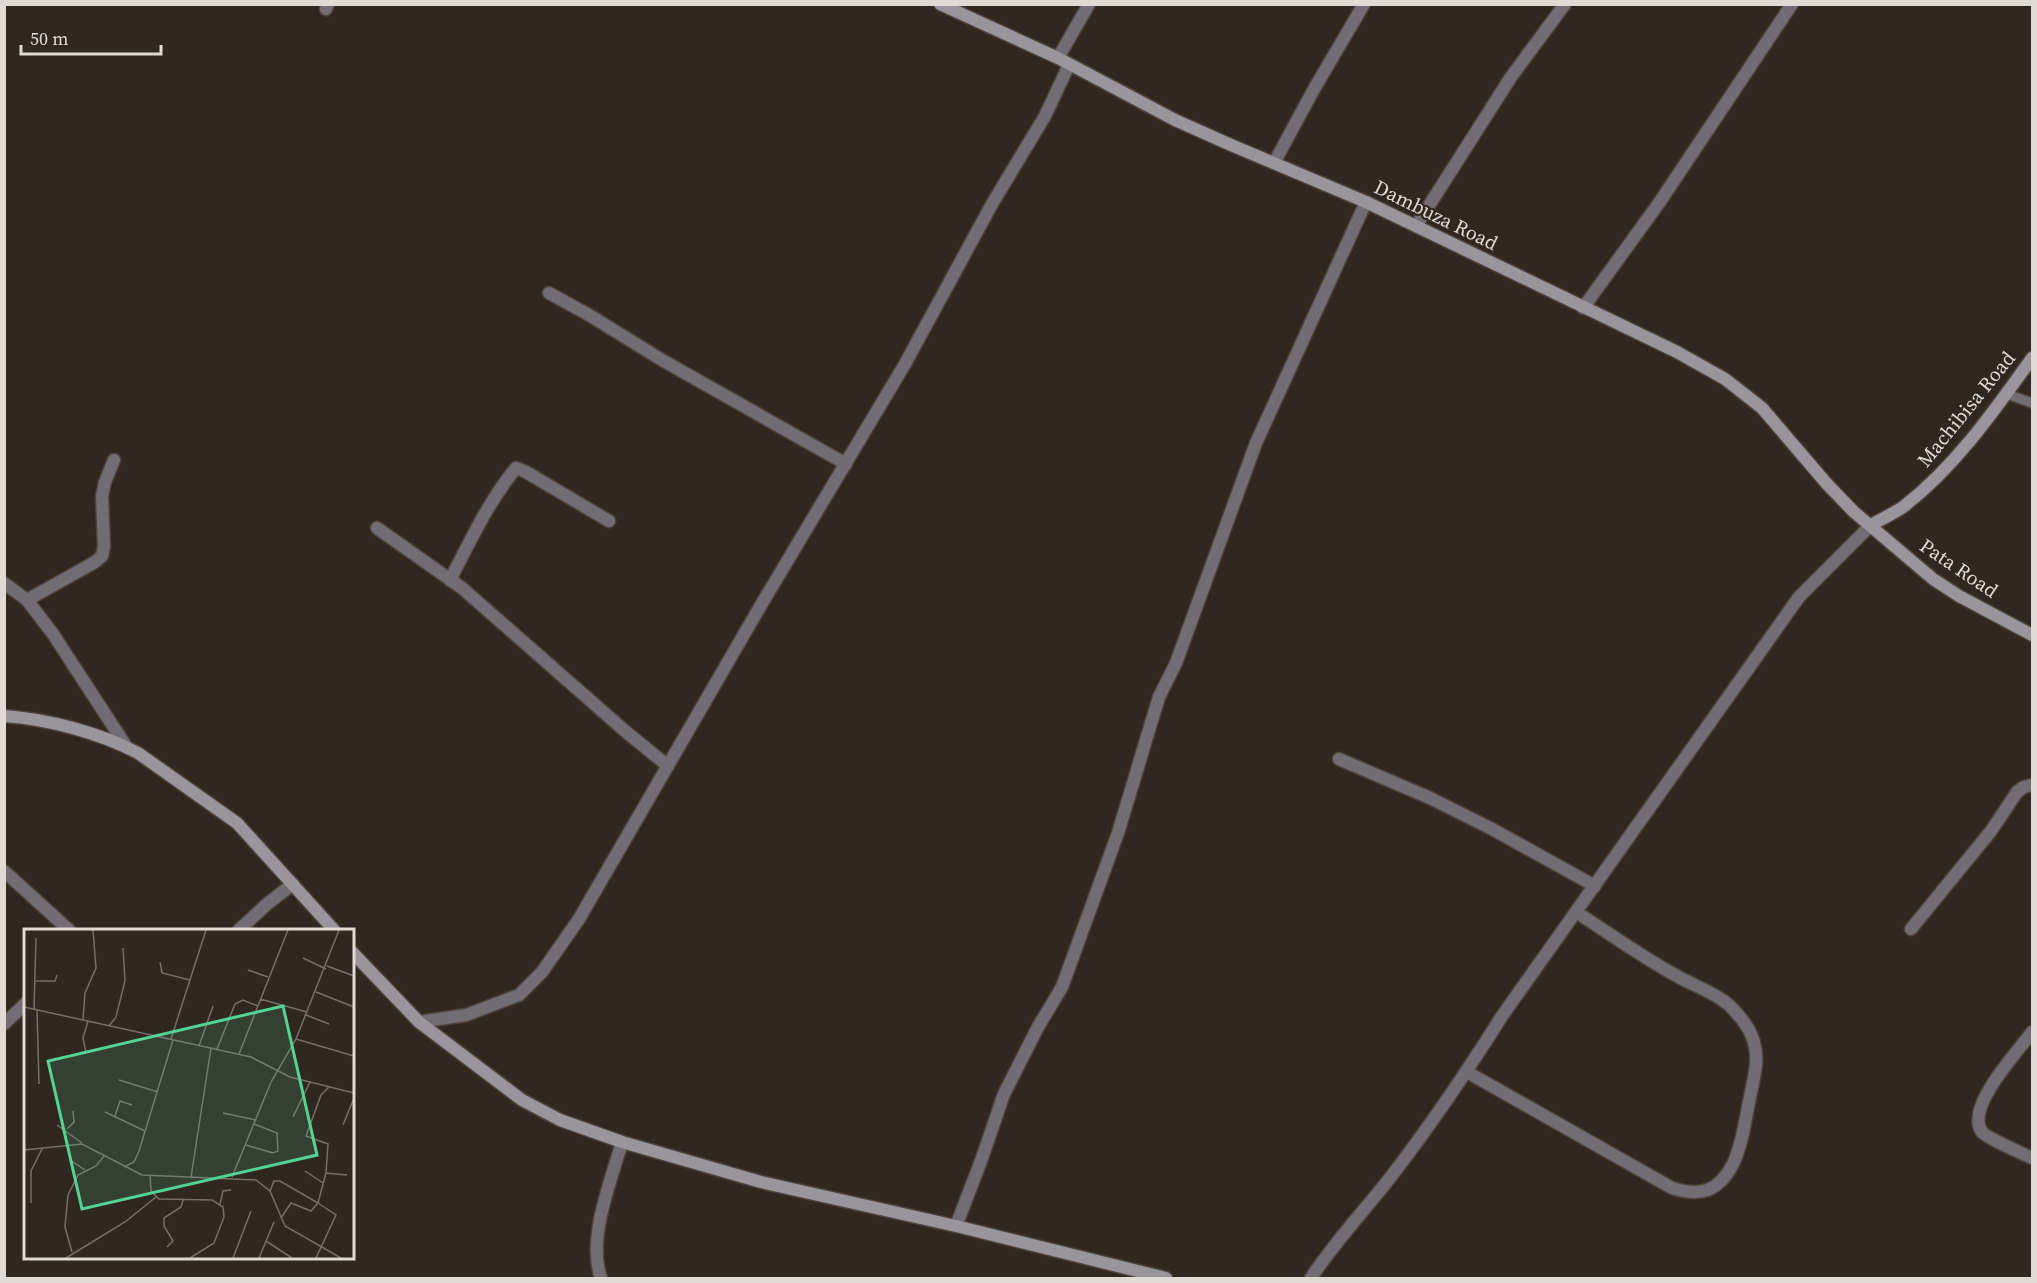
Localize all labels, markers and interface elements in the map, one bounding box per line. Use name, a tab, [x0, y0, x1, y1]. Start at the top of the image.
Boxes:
scale bar	[21, 18, 160, 56]
text: 50 m	[30, 26, 68, 51]
street label: Dambuza Road	[1369, 173, 1503, 257]
street label: Machibisa Road	[1911, 345, 2022, 473]
street label: Pata Road	[1914, 532, 2004, 605]
inset map	[24, 929, 354, 1259]

